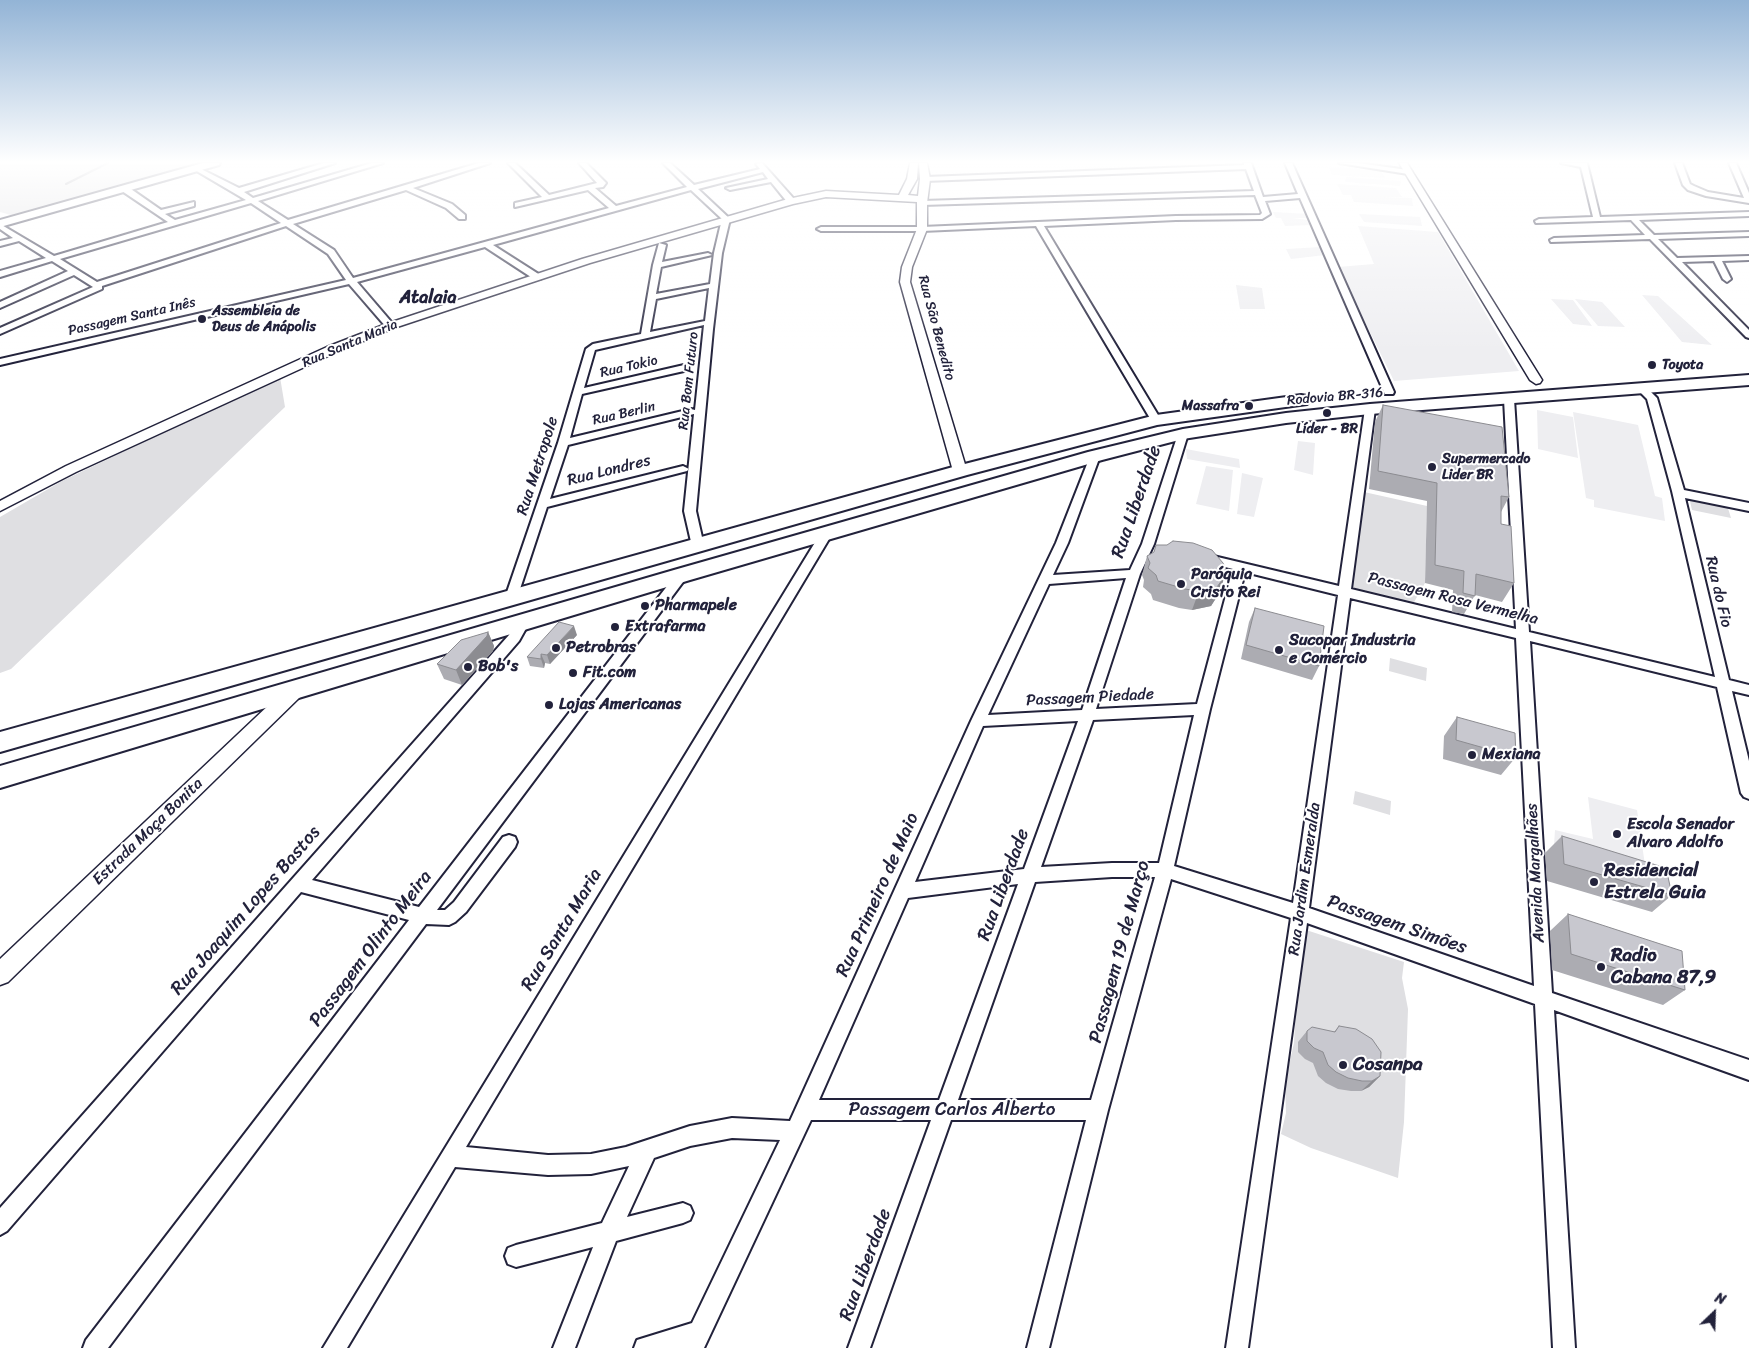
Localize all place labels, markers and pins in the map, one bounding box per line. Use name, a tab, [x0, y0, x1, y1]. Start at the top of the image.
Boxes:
place label: Assembleia de Deus de Anápolis	[212, 303, 316, 336]
marker: Assembleia de Deus de Anápolis	[196, 313, 208, 325]
place label: Toyota	[1662, 357, 1703, 373]
marker: Toyota	[1646, 359, 1658, 371]
place label: Massafra	[1182, 398, 1239, 414]
marker: Massafra	[1243, 400, 1255, 412]
marker: Líder - BR	[1321, 407, 1333, 419]
place label: Líder - BR	[1296, 421, 1358, 437]
place label: Supermercado Lider BR	[1442, 451, 1530, 484]
marker: Supermercado Lider BR	[1426, 461, 1438, 473]
place label: Paróquia Cristo Rei	[1191, 565, 1260, 603]
marker: Paróquia Cristo Rei	[1175, 578, 1187, 590]
place label: Pharmapele	[655, 596, 737, 616]
marker: Pharmapele	[639, 600, 651, 612]
place label: Extrafarma	[625, 617, 706, 637]
marker: Extrafarma	[609, 621, 621, 633]
place label: Sucopar Industria e Comércio	[1289, 631, 1415, 669]
place label: Petrobras	[566, 638, 636, 658]
marker: Petrobras	[550, 642, 562, 654]
marker: Sucopar Industria e Comércio	[1273, 644, 1285, 656]
place label: Bob's	[478, 657, 518, 677]
marker: Bob's	[462, 661, 474, 673]
place label: Fit.com	[583, 663, 636, 683]
marker: Fit.com	[567, 667, 579, 679]
place label: Lojas Americanas	[559, 695, 681, 715]
marker: Lojas Americanas	[543, 699, 555, 711]
place label: Mexiana	[1482, 745, 1541, 765]
marker: Mexiana	[1466, 749, 1478, 761]
place label: Escola Senador Alvaro Adolfo	[1627, 815, 1734, 853]
marker: Escola Senador Alvaro Adolfo	[1611, 828, 1623, 840]
place label: Residencial Estrela Guia	[1604, 860, 1706, 904]
marker: Residencial Estrela Guia	[1588, 876, 1600, 888]
place label: Radio Cabana 87,9	[1611, 945, 1716, 989]
marker: Radio Cabana 87,9	[1595, 961, 1607, 973]
place label: Cosanpa	[1353, 1054, 1423, 1076]
marker: Cosanpa	[1337, 1059, 1349, 1071]

